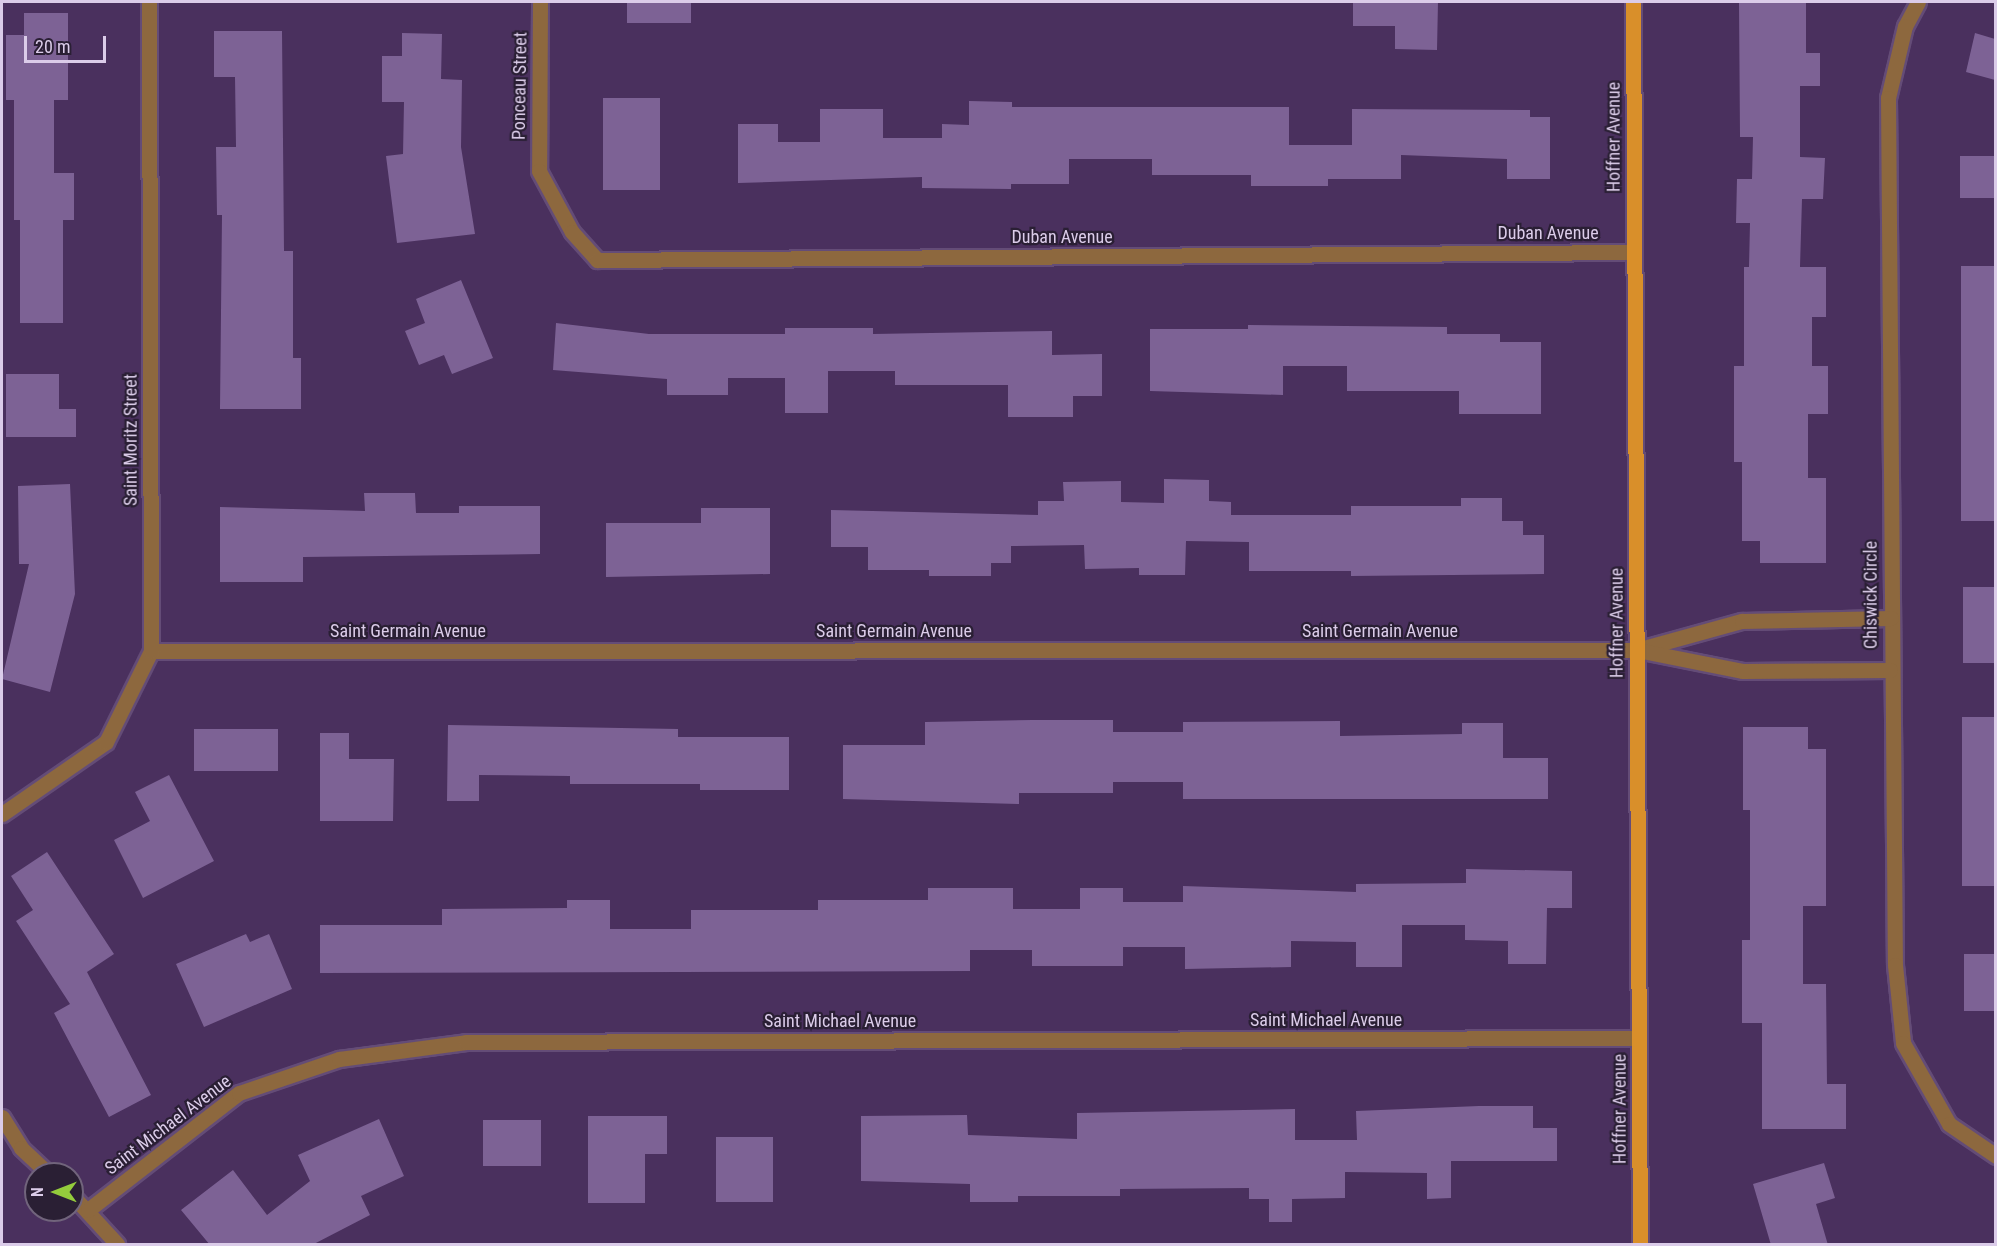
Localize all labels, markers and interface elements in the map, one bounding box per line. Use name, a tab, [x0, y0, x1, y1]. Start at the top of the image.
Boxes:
scale bar	[27, 24, 110, 62]
street label: Ponceau Street	[508, 32, 532, 140]
text: 20 m	[35, 36, 70, 57]
street label: Hoffner Avenue	[1603, 82, 1625, 192]
street label: Duban Avenue	[1497, 222, 1599, 244]
street label: Duban Avenue	[1011, 226, 1113, 248]
street label: Saint Moritz Street	[120, 374, 142, 506]
street label: Chiswick Circle	[1860, 541, 1882, 649]
street label: Hoffner Avenue	[1606, 568, 1628, 678]
street label: Saint Germain Avenue	[330, 620, 486, 642]
street label: Saint Germain Avenue	[816, 620, 972, 642]
street label: Saint Germain Avenue	[1302, 620, 1458, 642]
street label: Saint Michael Avenue	[1250, 1009, 1402, 1031]
street label: Saint Michael Avenue	[764, 1010, 916, 1032]
street label: Hoffner Avenue	[1609, 1054, 1631, 1164]
street label: Saint Michael Avenue	[101, 1071, 235, 1179]
north arrow	[24, 1162, 84, 1222]
text: N	[28, 1187, 47, 1197]

